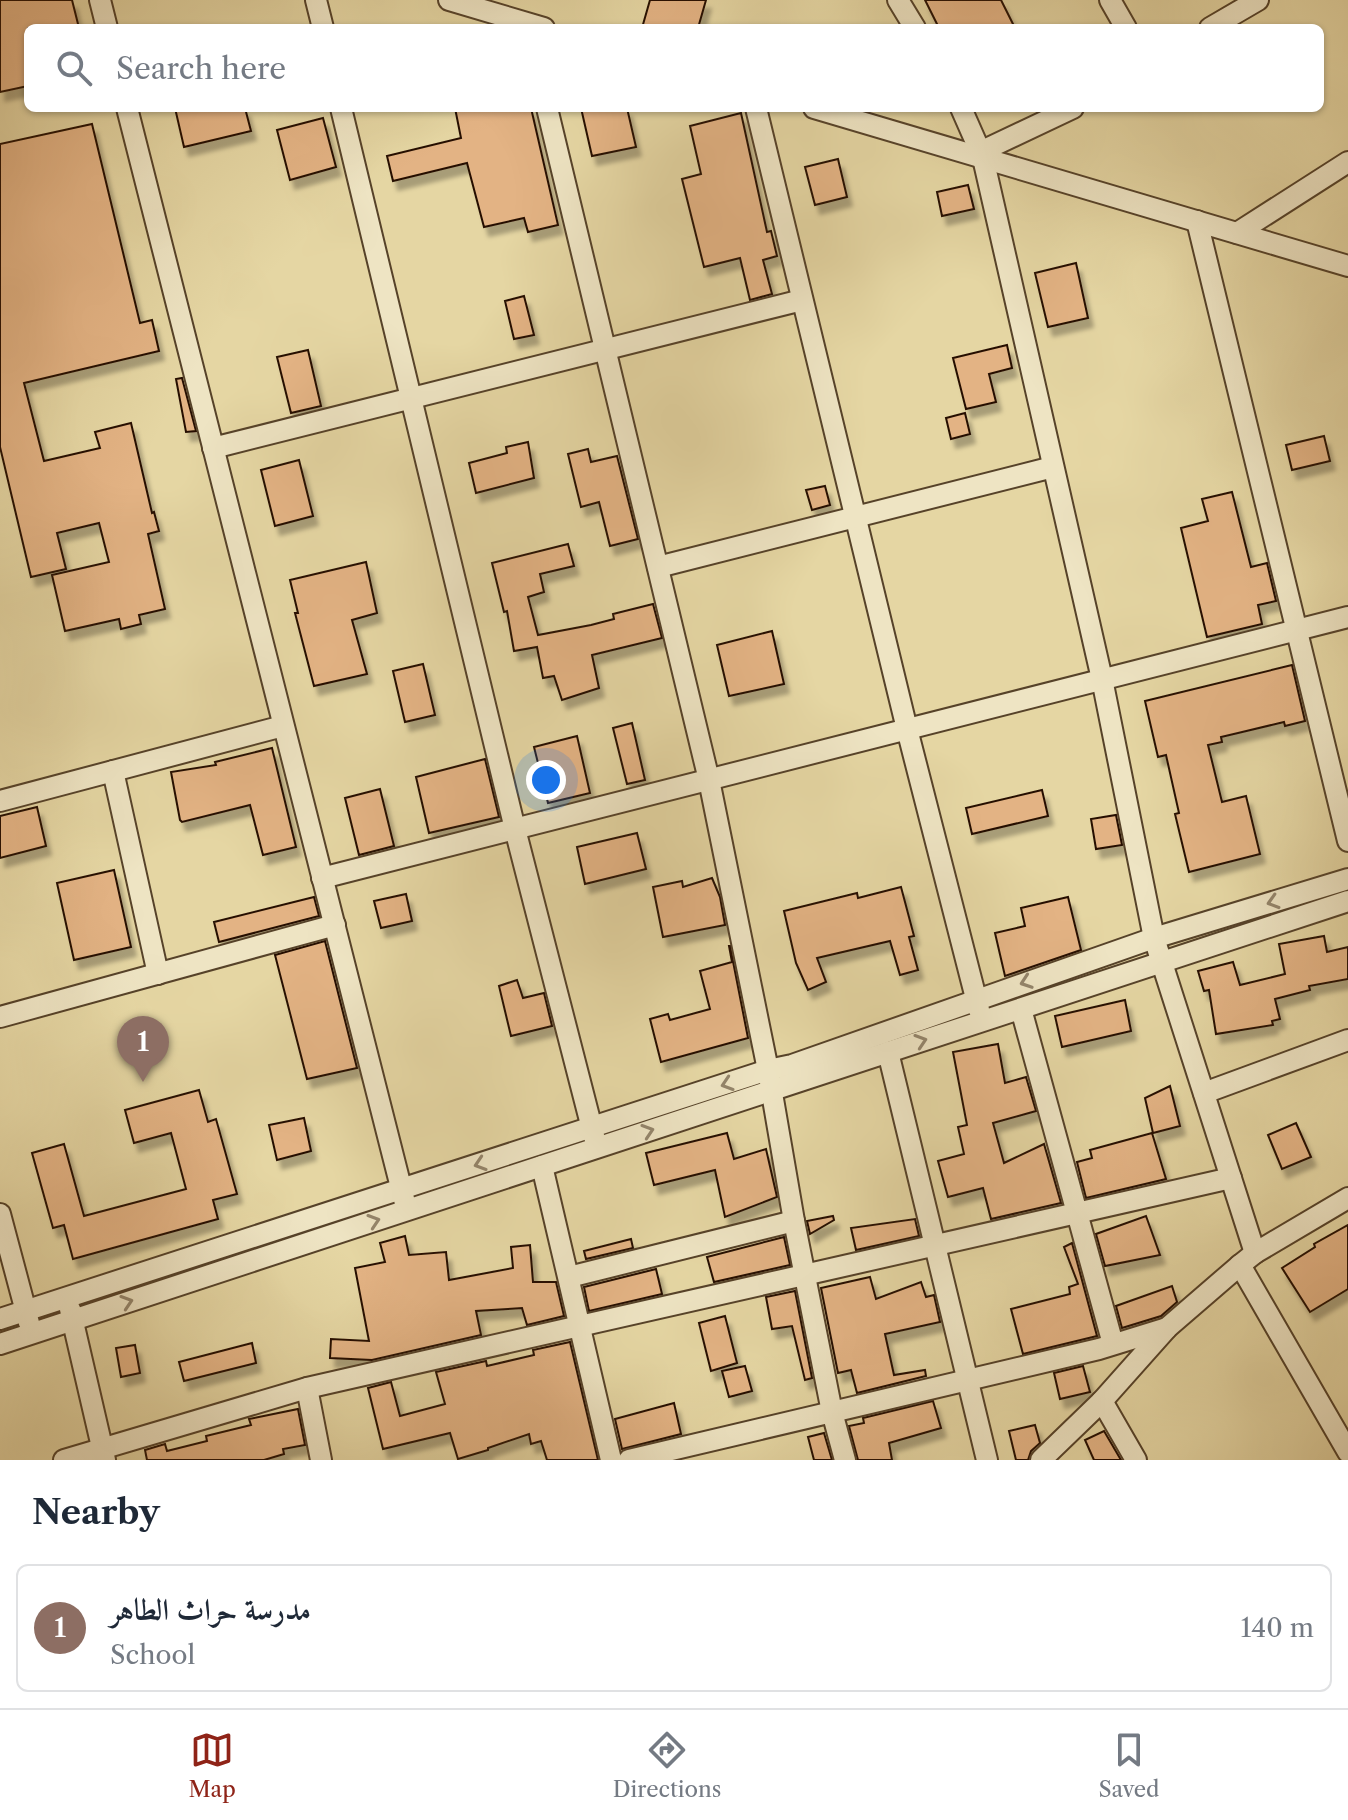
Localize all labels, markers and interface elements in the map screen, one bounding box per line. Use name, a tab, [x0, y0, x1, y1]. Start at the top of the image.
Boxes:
search box	[24, 24, 1324, 112]
icon: search	[52, 46, 96, 90]
text: Search here	[116, 50, 286, 87]
your location	[526, 760, 566, 800]
one-way arrow	[1267, 893, 1281, 909]
one-way arrow	[1020, 973, 1034, 989]
pin: 1	[117, 1016, 169, 1082]
one-way arrow	[914, 1035, 928, 1051]
one-way arrow	[721, 1074, 735, 1090]
one-way arrow	[640, 1125, 654, 1141]
one-way arrow	[474, 1155, 487, 1171]
one-way arrow	[367, 1214, 380, 1230]
one-way arrow	[120, 1295, 133, 1311]
text: Nearby	[32, 1491, 160, 1533]
text: مدرسة حراث الطاهر	[110, 1591, 311, 1628]
text: 1	[54, 1612, 66, 1644]
text: 140 m	[1240, 1612, 1314, 1644]
text: School	[110, 1639, 195, 1671]
tab: Map	[188, 1728, 236, 1803]
tab: Directions	[613, 1728, 721, 1803]
tab: Saved	[1098, 1728, 1159, 1803]

